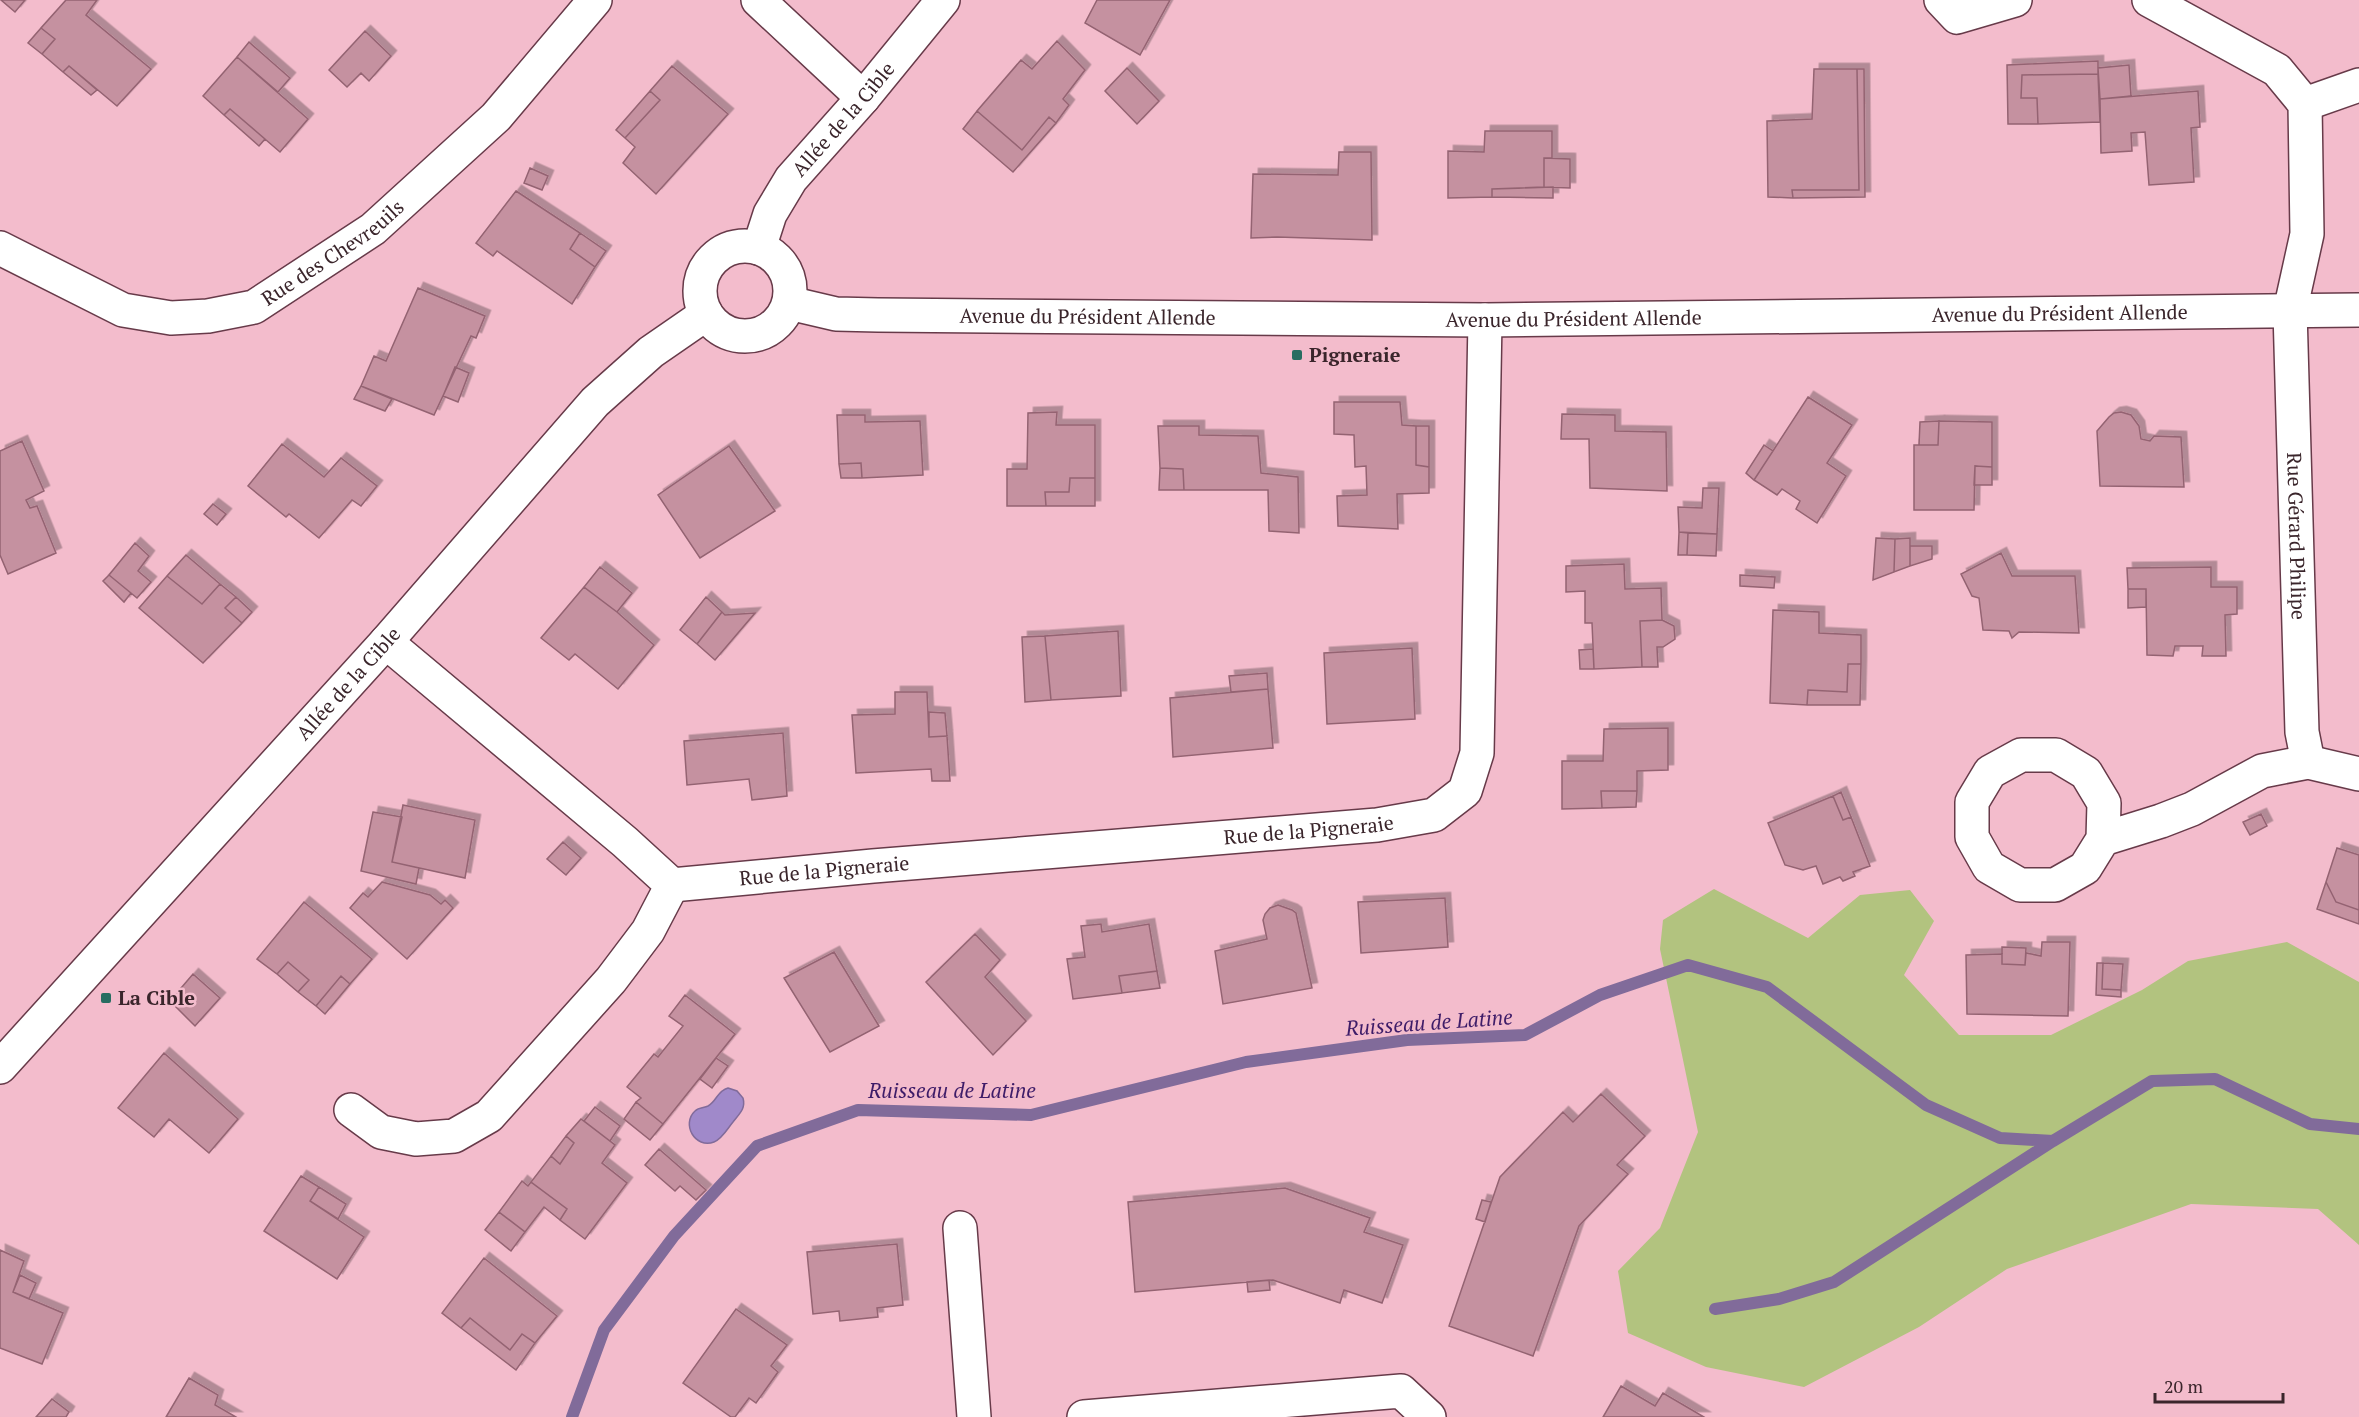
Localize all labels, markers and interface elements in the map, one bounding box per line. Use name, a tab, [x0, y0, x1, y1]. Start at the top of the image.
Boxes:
street label: Allée de la Cible	[786, 56, 900, 182]
street label: Rue des Chevreuils	[256, 193, 410, 312]
street label: Avenue du Président Allende	[1931, 298, 2188, 328]
street label: Avenue du Président Allende	[960, 302, 1216, 331]
street label: Avenue du Président Allende	[1446, 304, 1702, 333]
place label: Pigneraie	[1309, 341, 1401, 368]
marker: Pigneraie	[1290, 348, 1304, 362]
street label: Rue Gérard Philipe	[2281, 452, 2313, 620]
street label: Allée de la Cible	[290, 621, 406, 745]
street label: Rue de la Pigneraie	[1223, 808, 1396, 850]
street label: Rue de la Pigneraie	[738, 849, 910, 892]
place label: La Cible	[118, 984, 195, 1011]
marker: La Cible	[99, 991, 113, 1005]
water label: Ruisseau de Latine	[1343, 1002, 1514, 1042]
water label: Ruisseau de Latine	[867, 1076, 1036, 1104]
scale bar	[2155, 1366, 2282, 1404]
text: 20 m	[2164, 1374, 2204, 1398]

